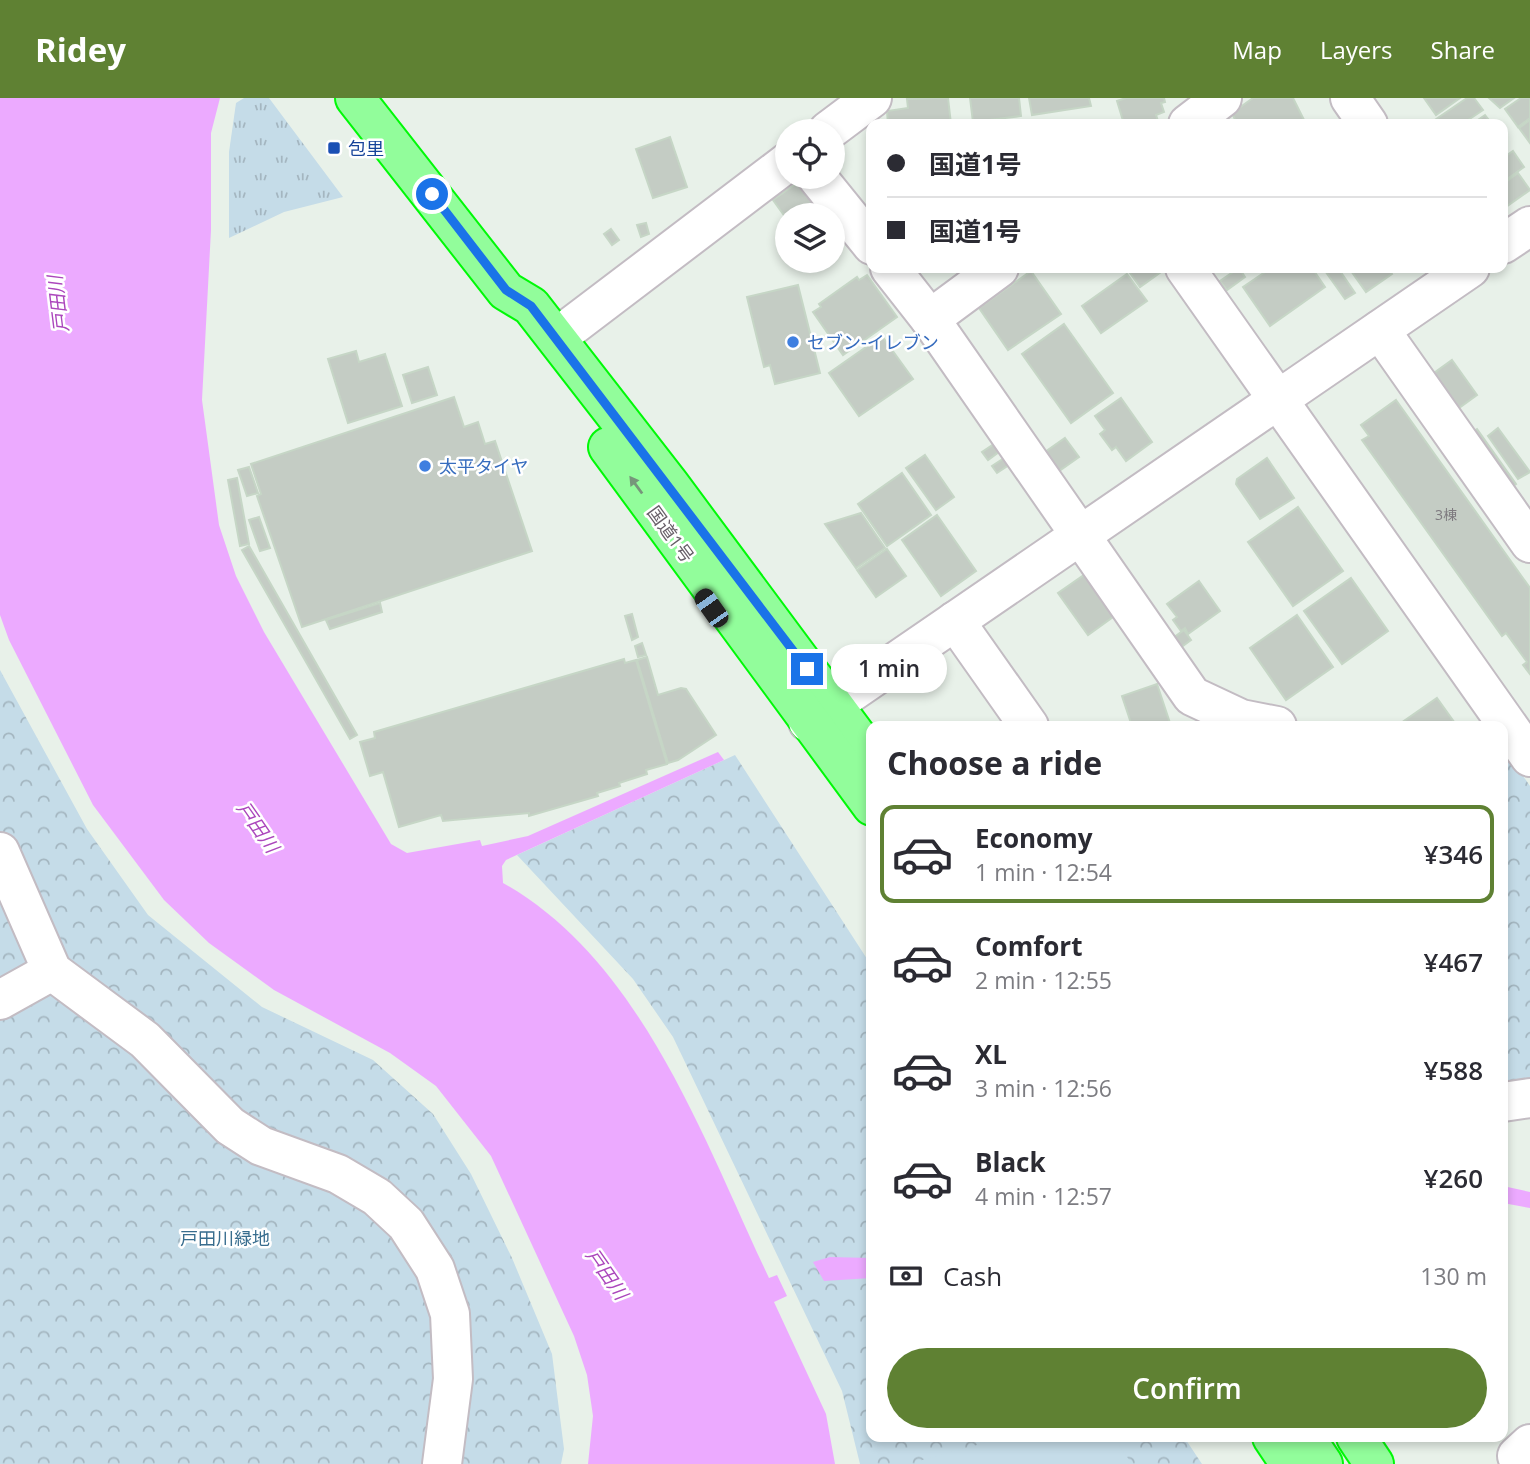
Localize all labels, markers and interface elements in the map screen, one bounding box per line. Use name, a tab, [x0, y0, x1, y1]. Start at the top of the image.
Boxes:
text: Ridey	[35, 27, 126, 72]
text: Map	[1232, 33, 1282, 66]
text: Layers	[1320, 33, 1393, 66]
text: Share	[1431, 33, 1495, 66]
map controls	[775, 119, 845, 273]
button: locate	[775, 119, 845, 189]
place label: 包里	[348, 136, 384, 160]
marker: 包里	[326, 140, 342, 156]
text: 国道1号	[929, 146, 1022, 182]
route start	[416, 178, 448, 210]
button: layers	[775, 203, 845, 273]
text: 国道1号	[929, 213, 1022, 249]
water label: 戸田川	[41, 272, 74, 334]
place label: セブン-イレブン	[807, 330, 939, 354]
marker: セブン-イレブン	[785, 334, 801, 350]
place label: 太平タイヤ	[439, 454, 528, 478]
marker: 太平タイヤ	[417, 458, 433, 474]
one-way arrow	[629, 476, 643, 494]
street label: 国道1号	[642, 501, 700, 567]
house number: 3棟	[1435, 505, 1457, 524]
car	[691, 585, 732, 631]
callout: 1 min	[832, 644, 947, 694]
text: 1 min	[858, 652, 920, 684]
route end	[791, 653, 823, 685]
text: Choose a ride	[887, 741, 1102, 784]
water label: 戸田川	[231, 796, 286, 859]
text: Economy	[975, 820, 1093, 856]
icon: car	[891, 823, 954, 886]
text: ¥346	[1424, 836, 1483, 872]
text: 1 min · 12:54	[975, 856, 1112, 888]
text: Comfort	[975, 928, 1082, 964]
icon: car	[891, 931, 954, 994]
text: ¥467	[1424, 944, 1483, 980]
text: 2 min · 12:55	[975, 964, 1112, 996]
text: XL	[975, 1036, 1007, 1072]
icon: car	[891, 1039, 954, 1102]
text: ¥588	[1424, 1052, 1483, 1088]
text: 3 min · 12:56	[975, 1072, 1112, 1104]
text: Black	[975, 1144, 1046, 1180]
icon: car	[891, 1147, 954, 1210]
text: ¥260	[1424, 1160, 1483, 1196]
text: 4 min · 12:57	[975, 1180, 1112, 1212]
park label: 戸田川緑地	[180, 1226, 270, 1250]
water label: 戸田川	[580, 1243, 635, 1306]
icon: cash	[887, 1257, 925, 1295]
text: Cash	[943, 1258, 1002, 1294]
text: 130 m	[1420, 1260, 1487, 1292]
button: Confirm	[887, 1348, 1487, 1428]

